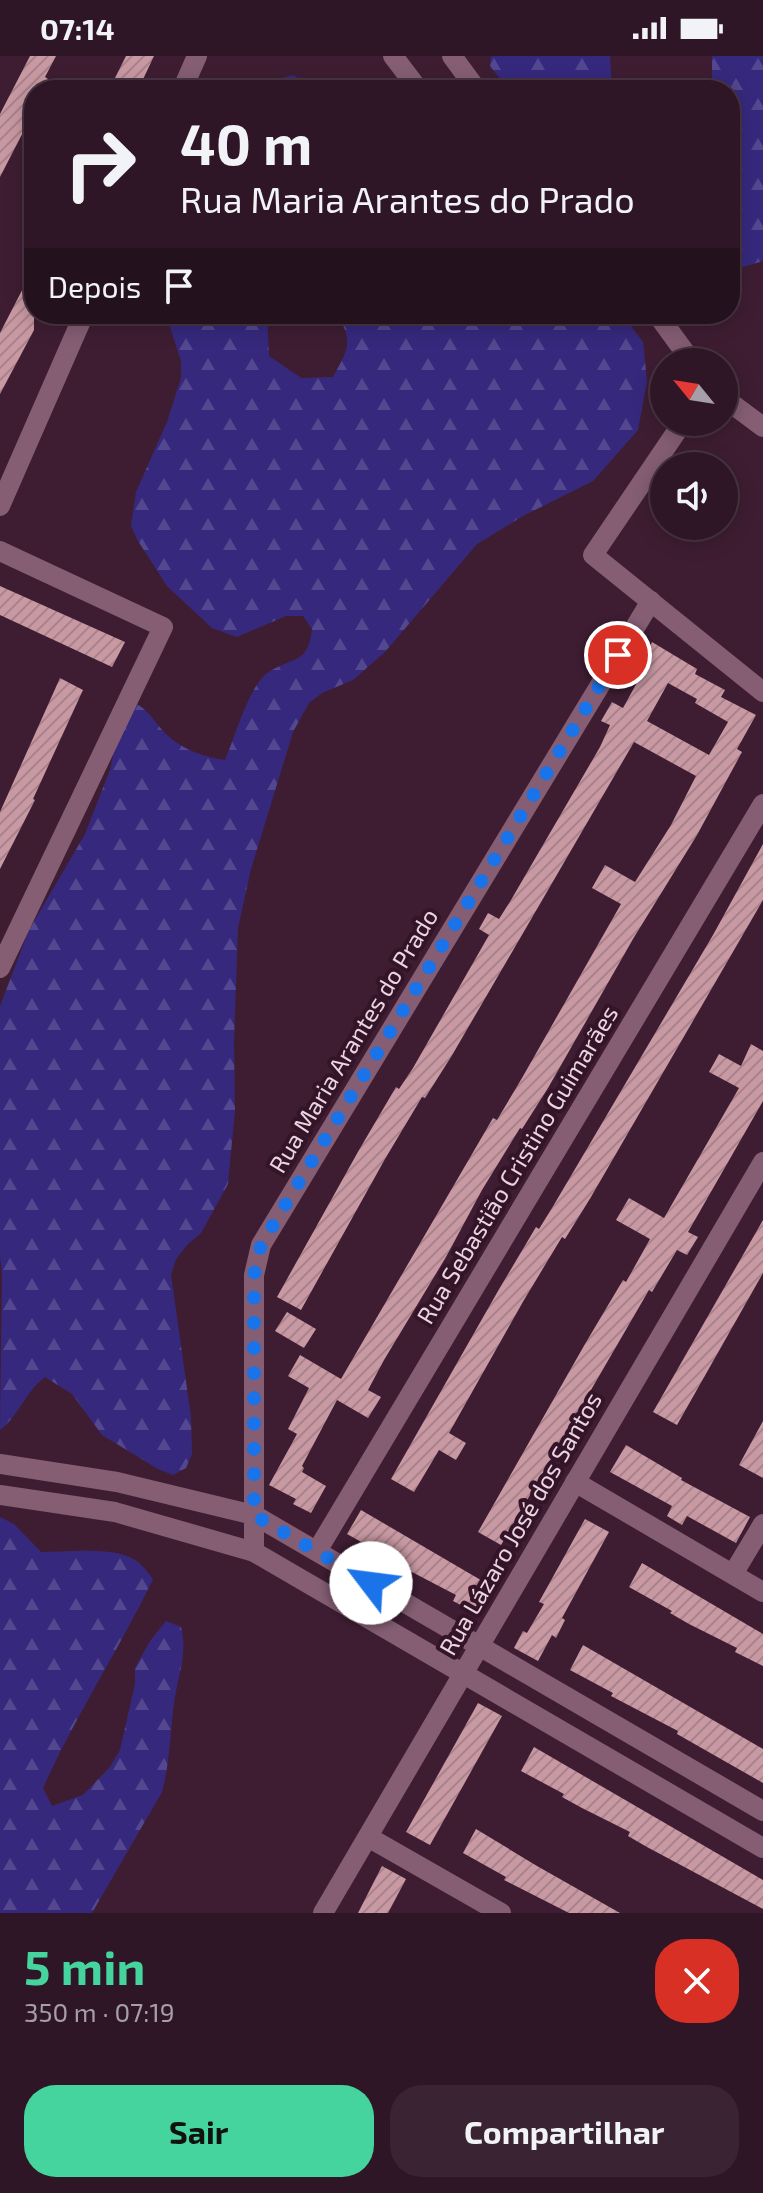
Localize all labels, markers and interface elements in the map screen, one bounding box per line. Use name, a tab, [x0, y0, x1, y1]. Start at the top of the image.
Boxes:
text: 07:14	[40, 10, 115, 46]
text: 40 m	[180, 109, 312, 176]
icon: right	[48, 112, 152, 216]
text: Rua Maria Arantes do Prado	[180, 177, 635, 220]
icon: arrive	[157, 264, 201, 308]
text: Depois	[48, 268, 141, 304]
north arrow	[650, 348, 738, 436]
map controls	[650, 348, 738, 540]
button: sound	[650, 452, 738, 540]
pin	[584, 621, 652, 689]
icon: arrive	[596, 633, 640, 677]
street label: Rua Maria Arantes do Prado	[262, 903, 443, 1178]
street label: Rua Sebastião Cristino Guimarães	[410, 1000, 623, 1329]
street label: Rua Lázaro José dos Santos	[433, 1387, 607, 1660]
position arrow	[329, 1541, 413, 1625]
text: 5 min	[24, 1937, 145, 1995]
button: close	[655, 1939, 739, 2023]
text: 350 m · 07:19	[24, 1996, 175, 2027]
button: Sair	[24, 2085, 374, 2177]
button: Compartilhar	[390, 2085, 739, 2177]

